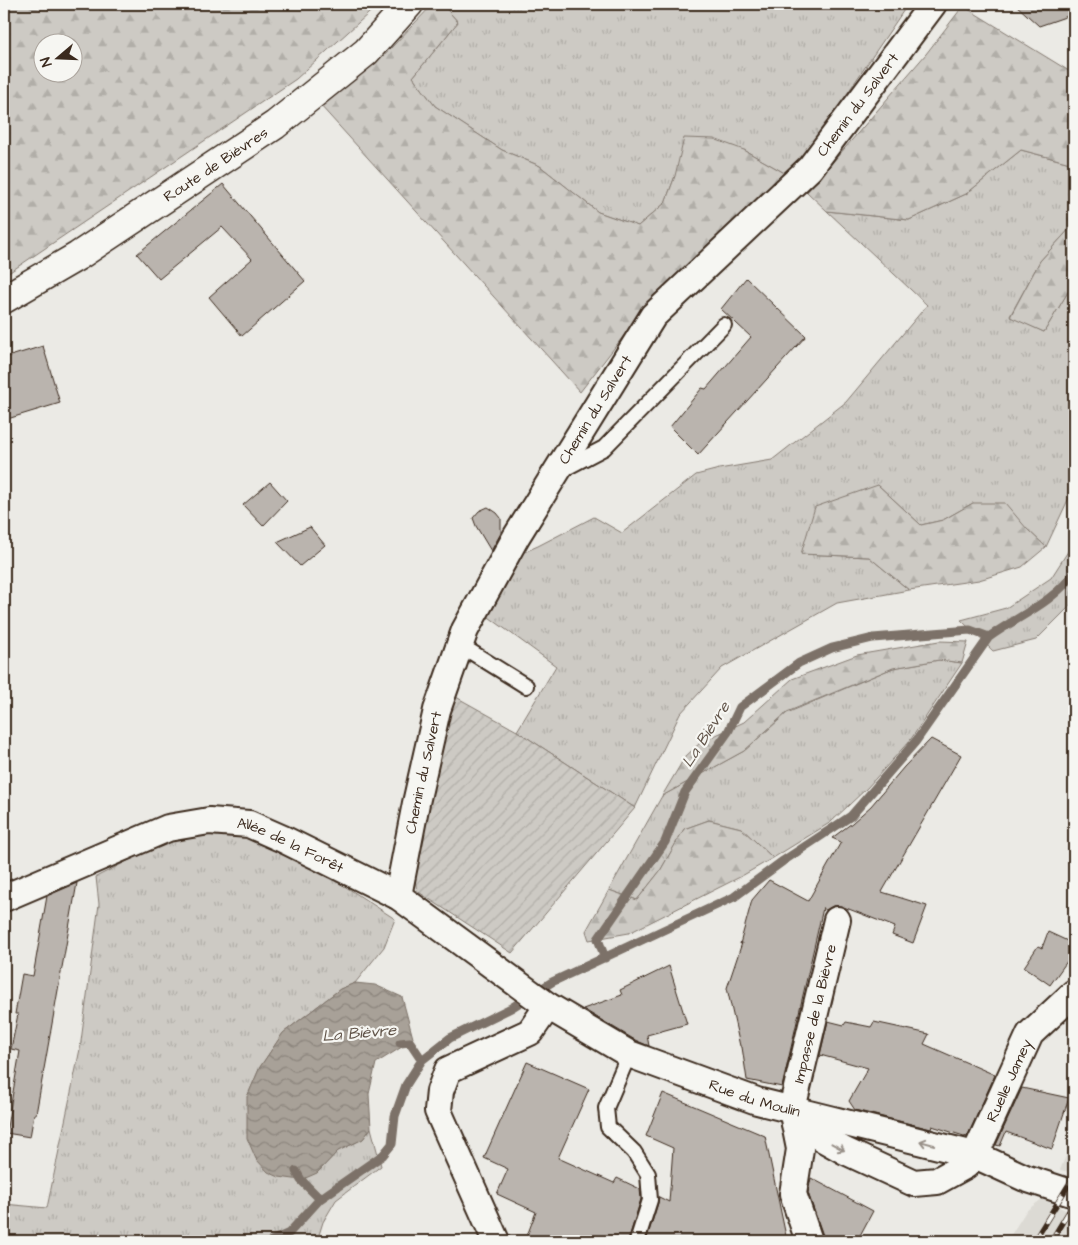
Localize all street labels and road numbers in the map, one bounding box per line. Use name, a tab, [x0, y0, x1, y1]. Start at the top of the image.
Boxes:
street label: Chemin du Salvert	[812, 49, 904, 161]
street label: Route de Bièvres	[160, 122, 273, 207]
street label: Chemin du Salvert	[554, 351, 637, 468]
street label: Chemin du Salvert	[400, 709, 447, 836]
street label: Allée de la Forêt	[236, 813, 347, 878]
street label: Impasse de la Bièvre	[788, 942, 842, 1085]
street label: Ruelle Jamey	[981, 1036, 1038, 1125]
street label: Rue du Moulin	[706, 1074, 803, 1122]

